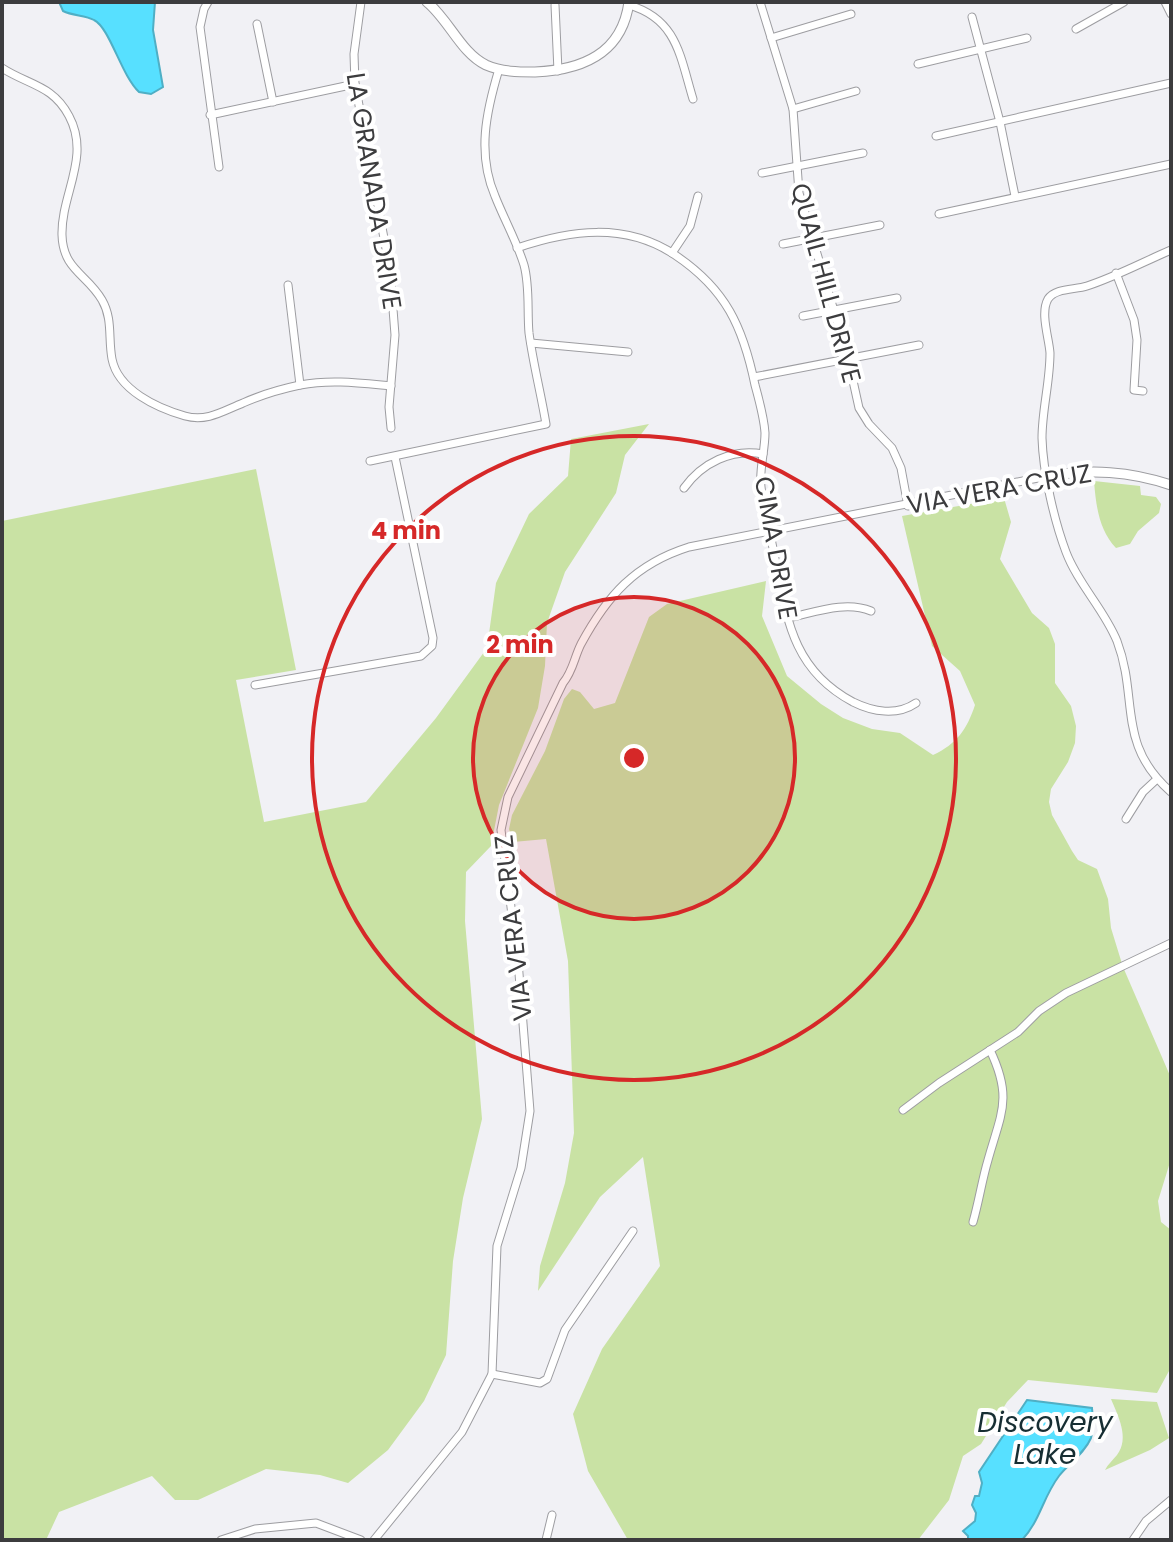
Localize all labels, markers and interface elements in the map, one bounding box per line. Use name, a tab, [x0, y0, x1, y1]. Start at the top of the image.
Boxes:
street label: LA GRANADA DRIVE	[337, 70, 411, 312]
street label: QUAIL HILL DRIVE	[782, 179, 870, 387]
street label: VIA VERA CRUZ	[904, 455, 1094, 523]
street label: CIMA DRIVE	[746, 474, 806, 622]
text: 4 min	[371, 514, 441, 547]
text: 2 min	[486, 628, 554, 661]
centre of rings	[620, 744, 648, 772]
street label: VIA VERA CRUZ	[485, 833, 541, 1023]
water label: Discovery Lake	[977, 1403, 1114, 1474]

